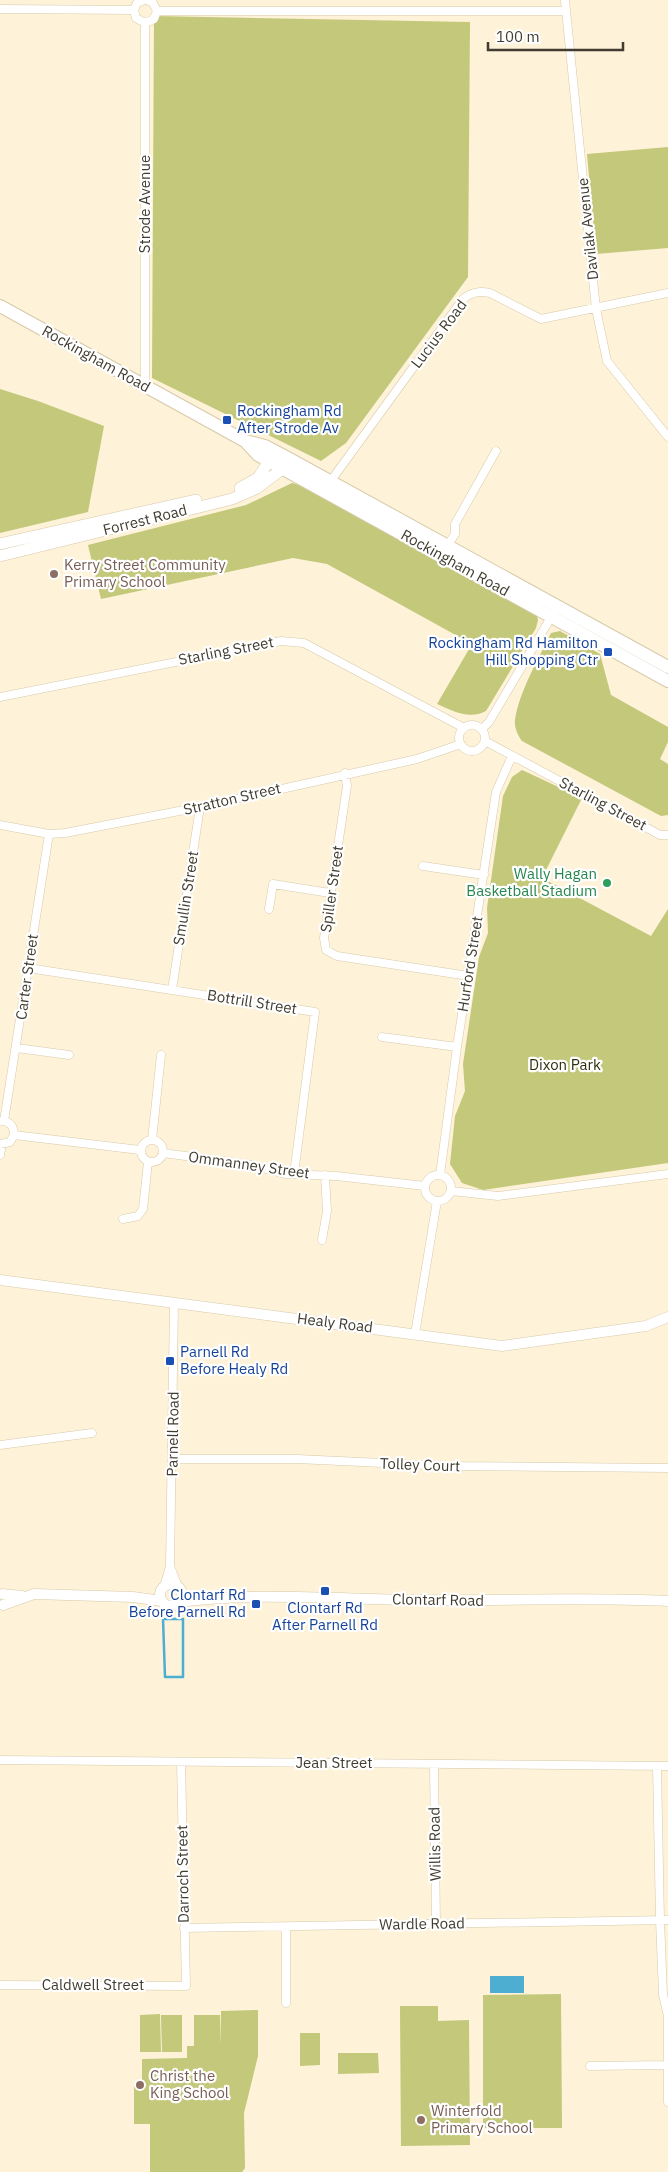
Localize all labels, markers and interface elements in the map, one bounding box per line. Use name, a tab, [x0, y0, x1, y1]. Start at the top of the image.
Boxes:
scale bar	[488, 20, 623, 52]
text: 100 m	[496, 27, 540, 46]
street label: Strode Avenue	[135, 155, 154, 253]
street label: Davilak Avenue	[573, 177, 602, 281]
street label: Lucius Road	[407, 296, 471, 372]
street label: Rockingham Road	[39, 321, 154, 396]
place label: Rockingham Rd After Strode Av	[237, 401, 342, 437]
marker: Rockingham Rd After Strode Av	[221, 414, 233, 426]
street label: Forrest Road	[101, 500, 189, 539]
street label: Rockingham Road	[398, 525, 513, 600]
place label: Kerry Street Community Primary School	[64, 555, 226, 591]
marker: Kerry Street Community Primary School	[48, 568, 60, 580]
street label: Starling Street	[177, 632, 275, 669]
place label: Rockingham Rd Hamilton Hill Shopping Ctr	[428, 633, 598, 669]
marker: Rockingham Rd Hamilton Hill Shopping Ctr	[602, 646, 614, 658]
street label: Starling Street	[556, 773, 650, 835]
street label: Stratton Street	[181, 778, 282, 819]
street label: Spiller Street	[316, 844, 347, 934]
street label: Smullin Street	[169, 849, 202, 947]
place label: Wally Hagan Basketball Stadium	[466, 864, 597, 900]
marker: Wally Hagan Basketball Stadium	[601, 877, 613, 889]
street label: Hurford Street	[453, 915, 486, 1013]
street label: Carter Street	[11, 933, 42, 1021]
street label: Bottrill Street	[206, 985, 298, 1018]
park label: Dixon Park	[529, 1055, 601, 1074]
street label: Ommanney Street	[187, 1147, 311, 1182]
street label: Healy Road	[296, 1308, 374, 1337]
place label: Parnell Rd Before Healy Rd	[180, 1342, 288, 1378]
marker: Parnell Rd Before Healy Rd	[164, 1355, 176, 1367]
street label: Parnell Road	[162, 1391, 183, 1477]
street label: Tolley Court	[380, 1454, 460, 1475]
place label: Clontarf Rd Before Parnell Rd	[129, 1585, 246, 1621]
marker: Clontarf Rd After Parnell Rd	[319, 1585, 331, 1597]
street label: Clontarf Road	[392, 1589, 484, 1610]
marker: Clontarf Rd Before Parnell Rd	[250, 1598, 262, 1610]
place label: Clontarf Rd After Parnell Rd	[272, 1598, 378, 1634]
street label: Jean Street	[295, 1753, 373, 1772]
street label: Willis Road	[424, 1807, 445, 1881]
street label: Darroch Street	[172, 1825, 193, 1923]
street label: Wardle Road	[379, 1913, 465, 1934]
street label: Caldwell Street	[42, 1975, 144, 1994]
place label: Christ the King School	[150, 2066, 229, 2102]
marker: Christ the King School	[134, 2079, 146, 2091]
place label: Winterfold Primary School	[431, 2101, 533, 2137]
marker: Winterfold Primary School	[415, 2114, 427, 2126]

